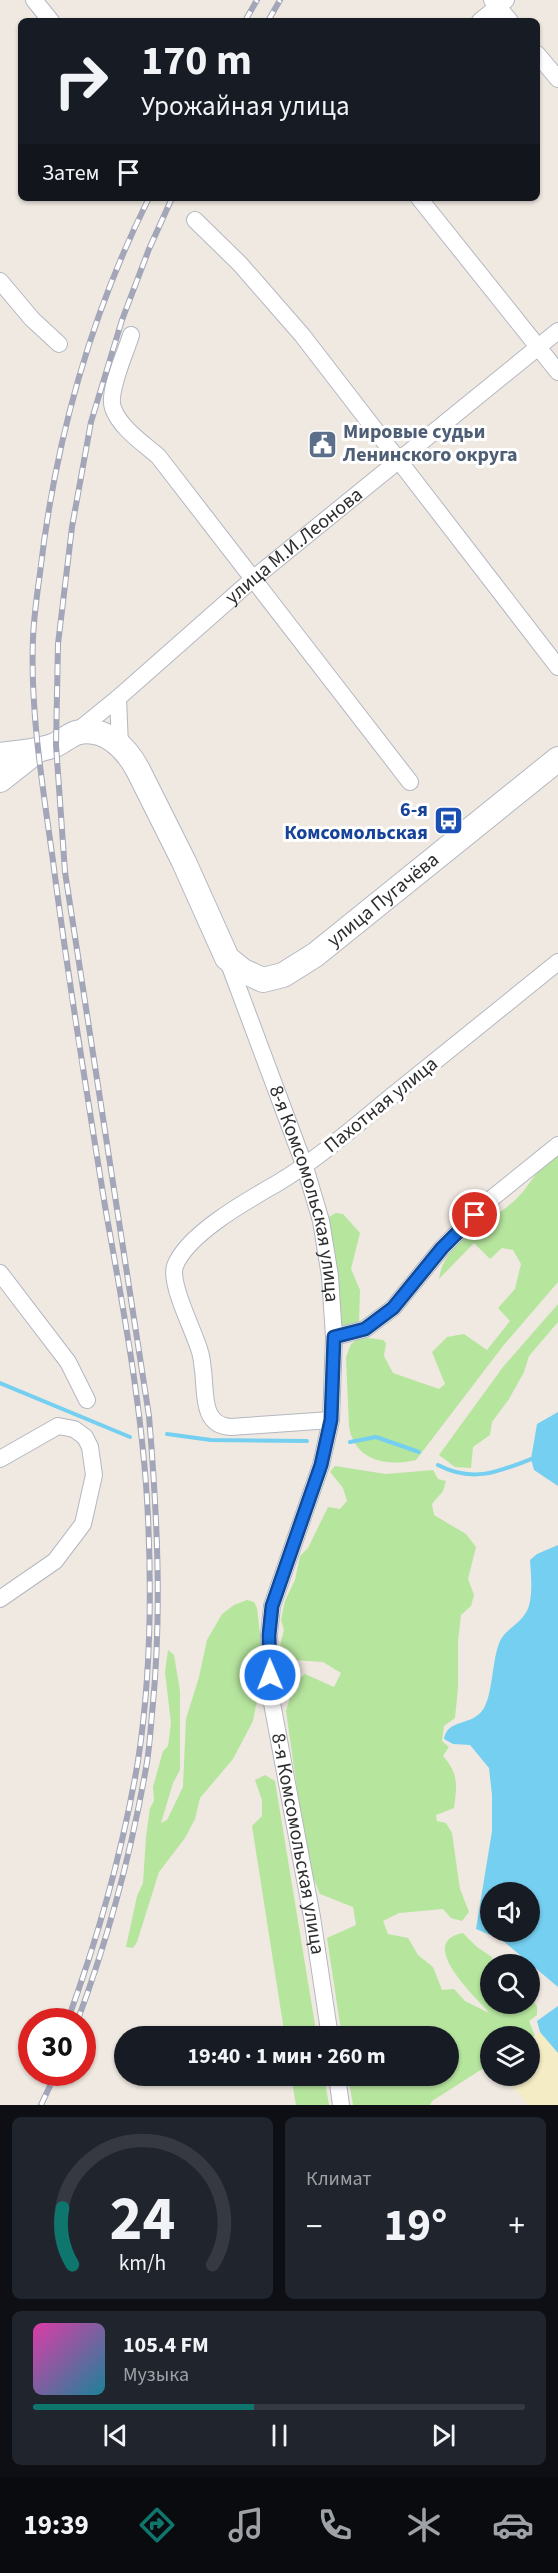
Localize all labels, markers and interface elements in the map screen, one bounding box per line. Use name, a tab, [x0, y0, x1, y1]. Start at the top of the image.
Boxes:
text: 170 m	[141, 31, 252, 91]
icon: right	[42, 42, 120, 120]
text: Урожайная улица	[141, 87, 350, 126]
icon: arrive	[112, 156, 145, 189]
text: Затем	[42, 157, 100, 189]
place label: Мировые судьи Ленинского округа	[342, 418, 518, 469]
public building icon: Мировые судьи Ленинского округа	[306, 428, 338, 460]
street label: улица М.И.Леонова	[219, 481, 369, 611]
place label: 6-я Комсомольская	[284, 796, 428, 847]
bus stop icon: 6-я Комсомольская	[433, 805, 465, 837]
street label: улица Пугачёва	[321, 846, 445, 954]
street label: Пахотная улица	[318, 1050, 444, 1160]
street label: 8-я Комсомольская улица	[262, 1081, 346, 1303]
pin	[449, 1189, 500, 1240]
icon: arrive	[458, 1198, 491, 1231]
position arrow	[238, 1643, 302, 1707]
street label: 8-я Комсомольская улица	[264, 1731, 331, 1956]
map controls	[480, 1882, 540, 2086]
button: sound	[480, 1882, 540, 1942]
button: search	[480, 1954, 540, 2014]
speed limit sign: 30	[18, 2008, 96, 2086]
button: layers	[480, 2026, 540, 2086]
text: 19:40 · 1 мин · 260 m	[187, 2040, 386, 2072]
text: Климат	[306, 2165, 372, 2193]
text: 24	[110, 2175, 175, 2264]
text: 19°	[384, 2194, 447, 2258]
text: −	[306, 2203, 322, 2250]
text: +	[509, 2203, 525, 2250]
text: km/h	[119, 2248, 166, 2279]
text: 105.4 FM	[123, 2329, 209, 2361]
text: Музыка	[123, 2361, 189, 2389]
icon: previous	[99, 2419, 132, 2452]
icon: pause	[263, 2419, 296, 2452]
icon: next	[427, 2419, 460, 2452]
icon: directions	[136, 2504, 178, 2546]
icon: music	[225, 2504, 267, 2546]
icon: phone	[314, 2504, 356, 2546]
icon: climate	[403, 2504, 445, 2546]
icon: car	[492, 2504, 534, 2546]
text: 19:39	[24, 2506, 89, 2545]

